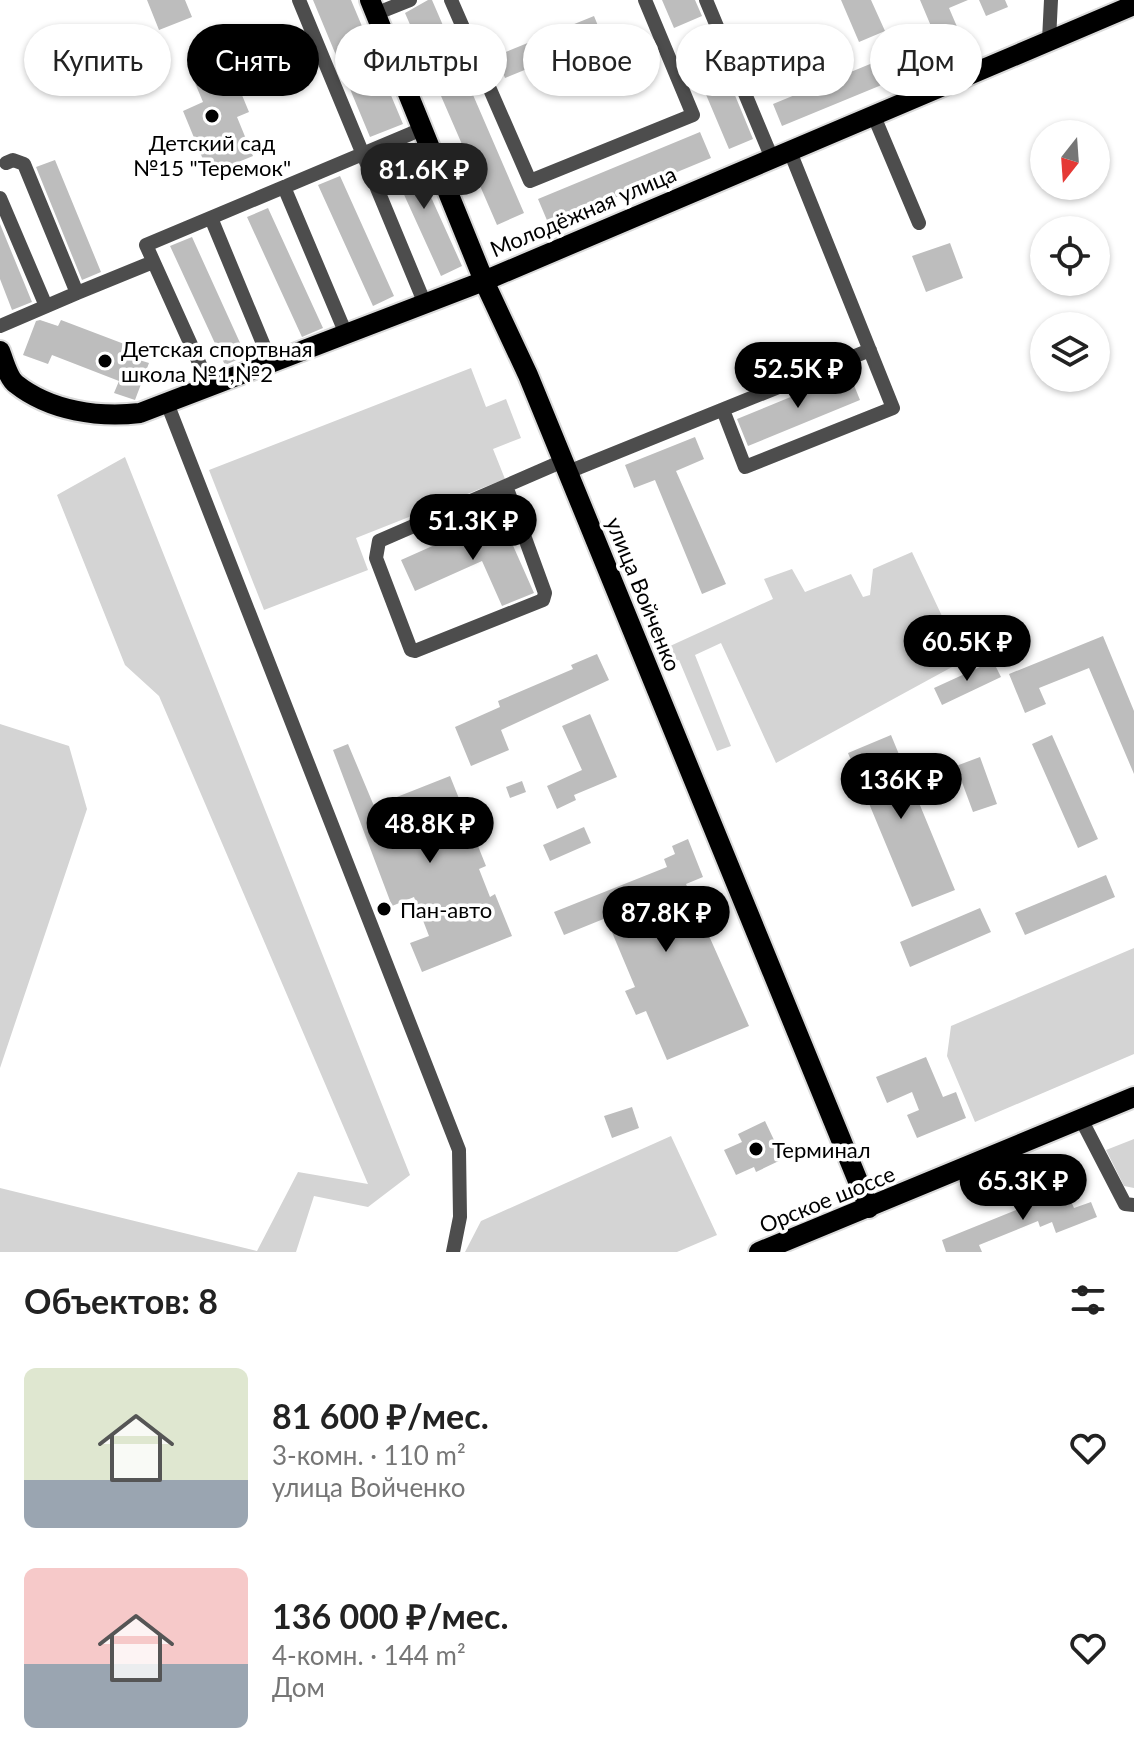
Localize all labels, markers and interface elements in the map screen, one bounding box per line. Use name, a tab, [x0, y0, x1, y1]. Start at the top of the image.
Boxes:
chip: Купить	[24, 24, 171, 96]
chip: Снять	[187, 24, 319, 96]
chip: Фильтры	[335, 24, 507, 96]
chip: Новое	[523, 24, 660, 96]
chip: Квартира	[676, 24, 854, 96]
chip: Дом	[870, 24, 982, 96]
marker: Детский сад №15 "Теремок"	[203, 107, 221, 125]
north arrow	[1030, 120, 1110, 200]
map controls	[1030, 120, 1110, 392]
place label: Детский сад №15 "Теремок"	[133, 129, 291, 181]
pin: 81.6K ₽	[350, 143, 498, 211]
text: 81.6K ₽	[379, 153, 469, 185]
street label: Молодёжная улица	[486, 160, 680, 262]
button: locate	[1030, 216, 1110, 296]
button: layers	[1030, 312, 1110, 392]
place label: Детская спортвная школа №1,№2	[121, 335, 313, 387]
pin: 52.5K ₽	[724, 342, 872, 410]
marker: Детская спортвная школа №1,№2	[96, 352, 114, 370]
text: 52.5K ₽	[753, 352, 843, 384]
pin: 51.3K ₽	[399, 494, 547, 562]
text: 51.3K ₽	[428, 504, 518, 536]
street label: улица Войченко	[601, 513, 687, 675]
pin: 60.5K ₽	[893, 615, 1041, 683]
text: 60.5K ₽	[922, 625, 1012, 657]
pin: 136K ₽	[836, 753, 966, 821]
text: 136K ₽	[859, 763, 943, 795]
pin: 48.8K ₽	[356, 797, 504, 865]
text: 48.8K ₽	[385, 807, 475, 839]
pin: 87.8K ₽	[592, 886, 740, 954]
place label: Пан-авто	[400, 896, 492, 923]
text: 87.8K ₽	[621, 896, 711, 928]
marker: Пан-авто	[375, 900, 393, 918]
place label: Терминал	[772, 1136, 871, 1163]
marker: Терминал	[747, 1140, 765, 1158]
pin: 65.3K ₽	[949, 1154, 1097, 1222]
street label: Орское шоссе	[755, 1160, 899, 1238]
text: 65.3K ₽	[978, 1164, 1068, 1196]
icon: filters	[1066, 1278, 1110, 1322]
text: Объектов: 8	[24, 1280, 218, 1321]
text: 81 600 ₽/мес.	[272, 1395, 489, 1436]
icon: home	[88, 1400, 184, 1496]
icon: heart	[1066, 1426, 1110, 1470]
text: 3-комн. · 110 m²	[272, 1439, 466, 1471]
text: улица Войченко	[272, 1471, 465, 1503]
text: 136 000 ₽/мес.	[272, 1595, 508, 1636]
icon: home	[88, 1600, 184, 1696]
icon: heart	[1066, 1626, 1110, 1670]
text: 4-комн. · 144 m²	[272, 1639, 466, 1671]
text: Дом	[272, 1671, 325, 1703]

